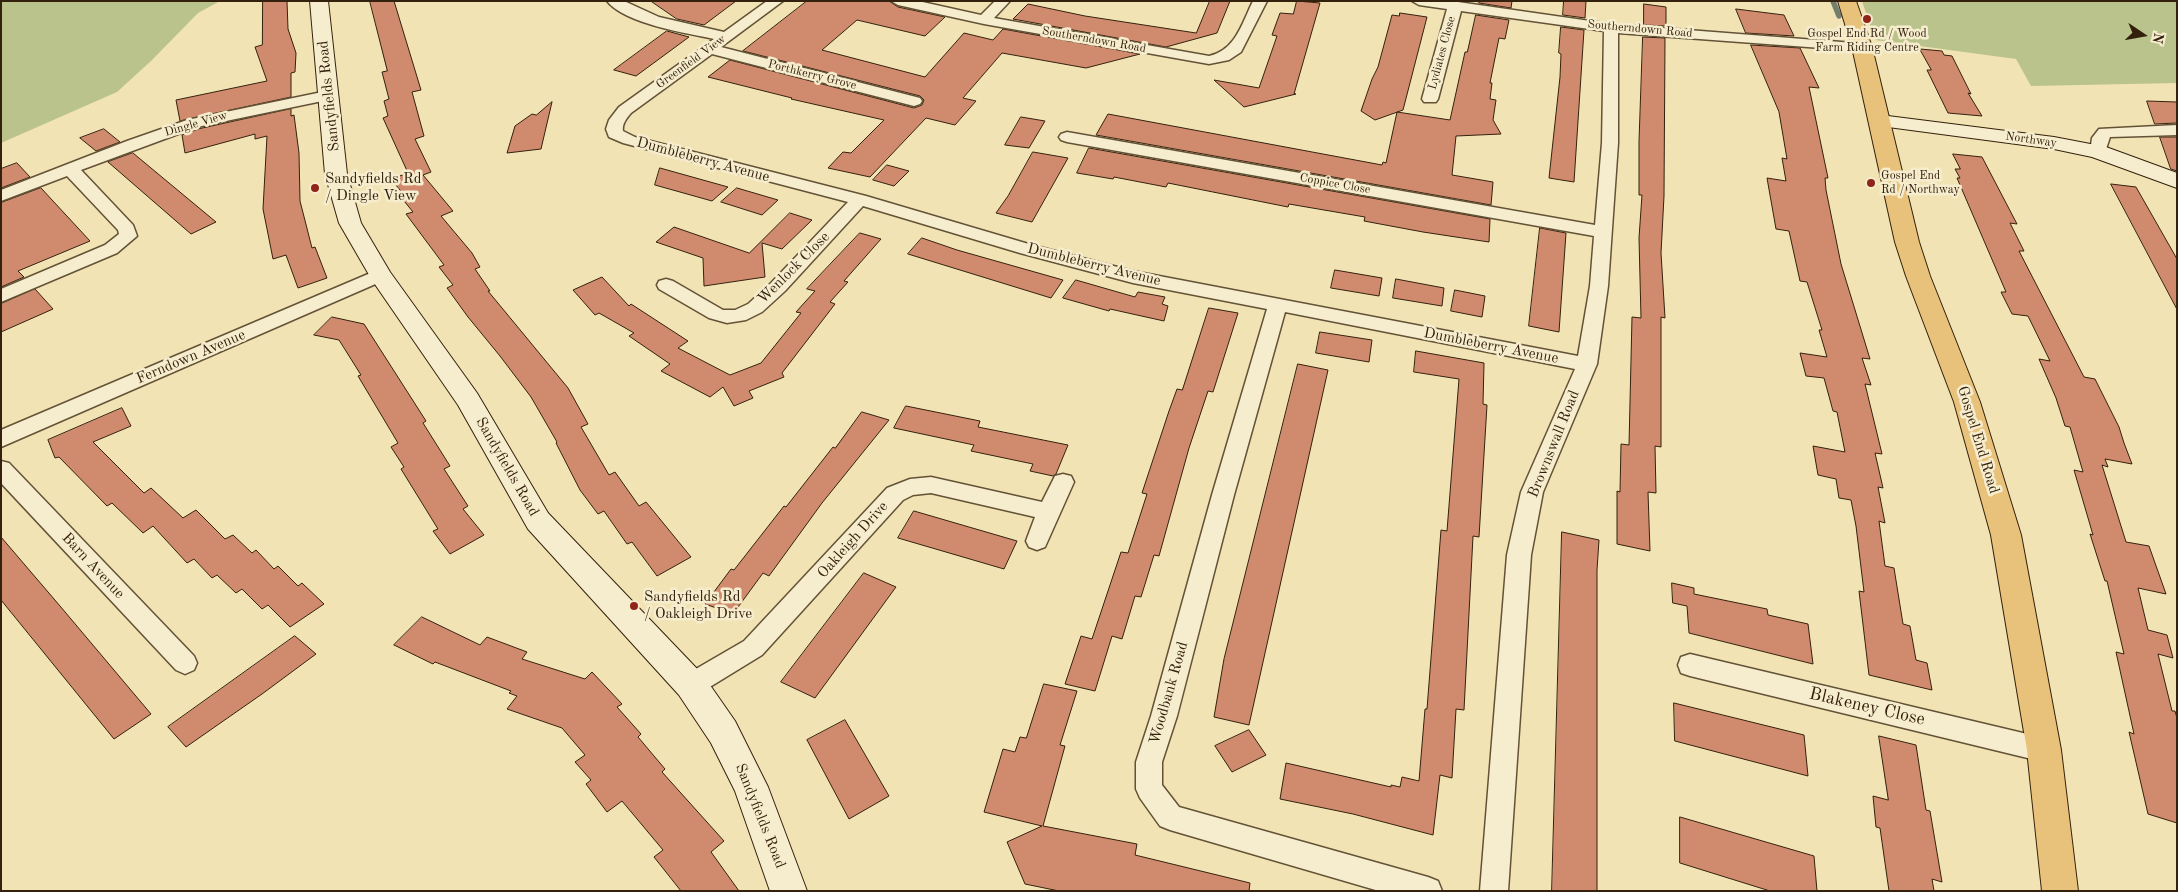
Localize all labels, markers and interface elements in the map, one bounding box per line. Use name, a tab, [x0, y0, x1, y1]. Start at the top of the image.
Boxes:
north arrow	[2118, 10, 2168, 60]
marker: Gospel End Rd / Wood Farm Riding Centre	[1861, 13, 1873, 25]
street label: Lydiates Close	[1425, 15, 1459, 91]
street label: Southerndown Road	[1587, 17, 1693, 41]
street label: Southerndown Road	[1041, 24, 1147, 56]
place label: Gospel End Rd / Wood Farm Riding Centre	[1807, 27, 1927, 55]
text: N	[2150, 31, 2166, 45]
street label: Greenfield View	[653, 32, 729, 92]
street label: Sandyfields Road	[314, 40, 344, 152]
street label: Porthkerry Grove	[766, 57, 858, 93]
street label: Dingle View	[163, 108, 229, 140]
street label: Northway	[2004, 129, 2058, 151]
street label: Dumbleberry Avenue	[635, 134, 771, 186]
place label: Gospel End Rd / Northway	[1881, 169, 1960, 197]
place label: Sandyfields Rd / Dingle View	[325, 170, 422, 205]
street label: Coppice Close	[1298, 171, 1372, 197]
marker: Gospel End Rd / Northway	[1865, 177, 1877, 189]
marker: Sandyfields Rd / Dingle View	[309, 182, 321, 194]
street label: Wenlock Close	[754, 228, 834, 308]
street label: Dumbleberry Avenue	[1025, 240, 1163, 290]
street label: Dumbleberry Avenue	[1422, 324, 1560, 368]
street label: Ferndown Avenue	[134, 326, 248, 388]
street label: Gospel End Road	[1953, 384, 2003, 496]
street label: Brownswall Road	[1524, 388, 1584, 500]
street label: Sandyfields Road	[471, 414, 543, 520]
street label: Oakleigh Drive	[814, 498, 892, 582]
street label: Barn Avenue	[58, 529, 128, 603]
place label: Sandyfields Rd / Oakleigh Drive	[644, 588, 752, 623]
marker: Sandyfields Rd / Oakleigh Drive	[628, 600, 640, 612]
street label: Woodbank Road	[1146, 640, 1192, 746]
street label: Blakeney Close	[1807, 683, 1927, 731]
street label: Sandyfields Road	[731, 761, 789, 871]

